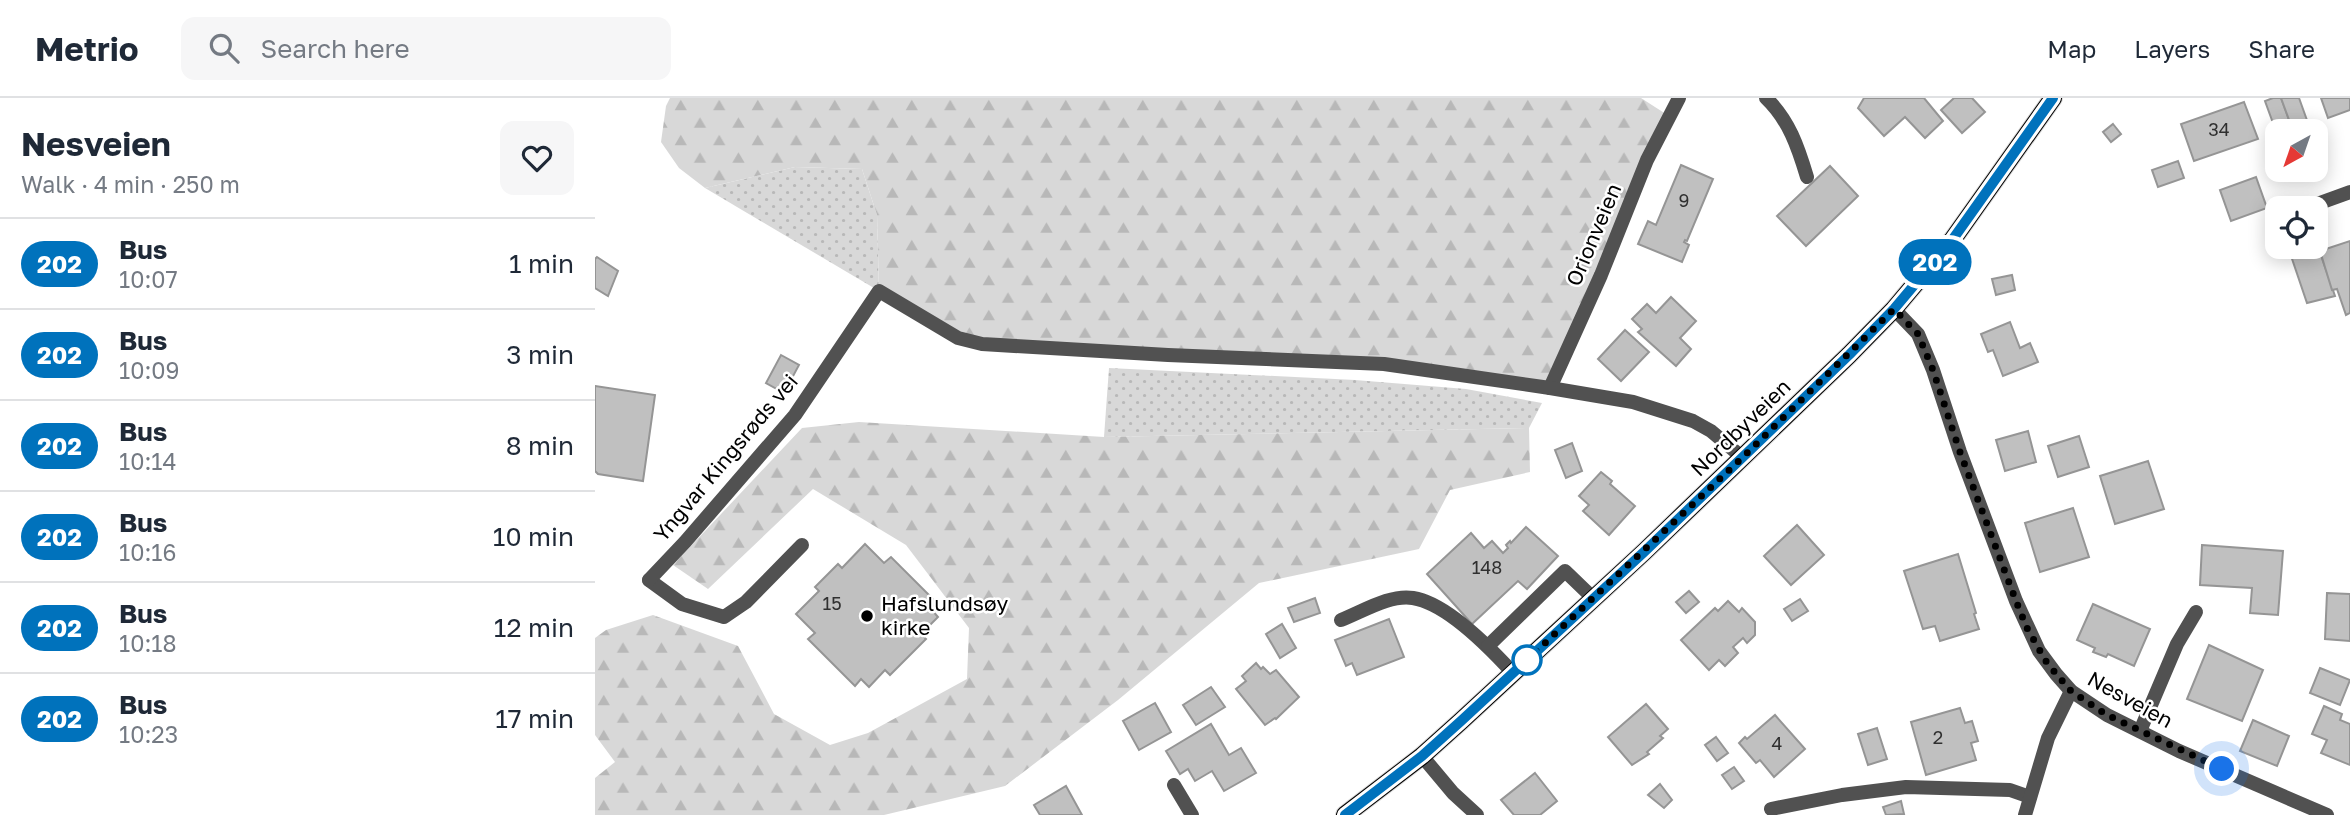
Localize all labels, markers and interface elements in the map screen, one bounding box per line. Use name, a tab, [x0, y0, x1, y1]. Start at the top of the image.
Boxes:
search box	[181, 17, 671, 80]
text: Metrio	[35, 29, 139, 68]
icon: search	[205, 29, 243, 67]
text: Search here	[261, 33, 410, 64]
text: Map	[2047, 34, 2096, 63]
text: Layers	[2134, 34, 2210, 63]
text: Share	[2248, 34, 2315, 63]
house number: 34	[2208, 118, 2230, 140]
north arrow	[2265, 119, 2327, 182]
map controls	[2265, 119, 2328, 259]
button: heart	[500, 121, 574, 195]
text: Nesveien	[21, 124, 171, 163]
text: Walk · 4 min · 250 m	[21, 170, 240, 198]
street label: Orionveien	[1560, 179, 1626, 290]
house number: 9	[1679, 189, 1689, 211]
button: locate	[2265, 196, 2328, 259]
text: Bus	[119, 234, 167, 265]
line badge: 202	[1895, 239, 1975, 285]
text: 202	[1913, 247, 1957, 276]
text: 1 min	[509, 248, 574, 279]
text: 202	[37, 249, 82, 278]
text: 10:07	[119, 265, 178, 293]
text: Bus	[119, 325, 167, 356]
text: 3 min	[506, 339, 574, 370]
text: 202	[37, 340, 82, 369]
text: 10:09	[119, 356, 180, 384]
street label: Yngvar Kingsrøds vei	[648, 368, 803, 546]
street label: Nordbyveien	[1685, 373, 1796, 481]
text: Bus	[119, 416, 167, 447]
text: 8 min	[506, 430, 574, 461]
text: 202	[37, 431, 82, 460]
text: 10:14	[119, 447, 177, 475]
text: Bus	[119, 507, 167, 538]
text: 10 min	[493, 521, 574, 552]
text: 202	[37, 522, 82, 551]
text: 10:16	[119, 538, 176, 566]
house number: 148	[1472, 556, 1502, 578]
place label: Hafslundsøy kirke	[881, 590, 1008, 640]
house number: 15	[822, 592, 842, 614]
text: Bus	[119, 598, 167, 629]
marker: Hafslundsøy kirke	[859, 608, 875, 624]
text: 12 min	[494, 612, 574, 643]
text: 202	[37, 613, 82, 642]
text: 10:18	[119, 629, 177, 657]
unlabelled marker	[1512, 645, 1542, 675]
street label: Nesveien	[2083, 665, 2178, 733]
text: Bus	[119, 689, 167, 720]
text: 17 min	[495, 703, 574, 734]
text: 202	[37, 704, 82, 733]
text: 10:23	[119, 720, 178, 748]
house number: 2	[1933, 726, 1943, 748]
house number: 4	[1772, 732, 1783, 754]
your location	[2204, 751, 2239, 786]

